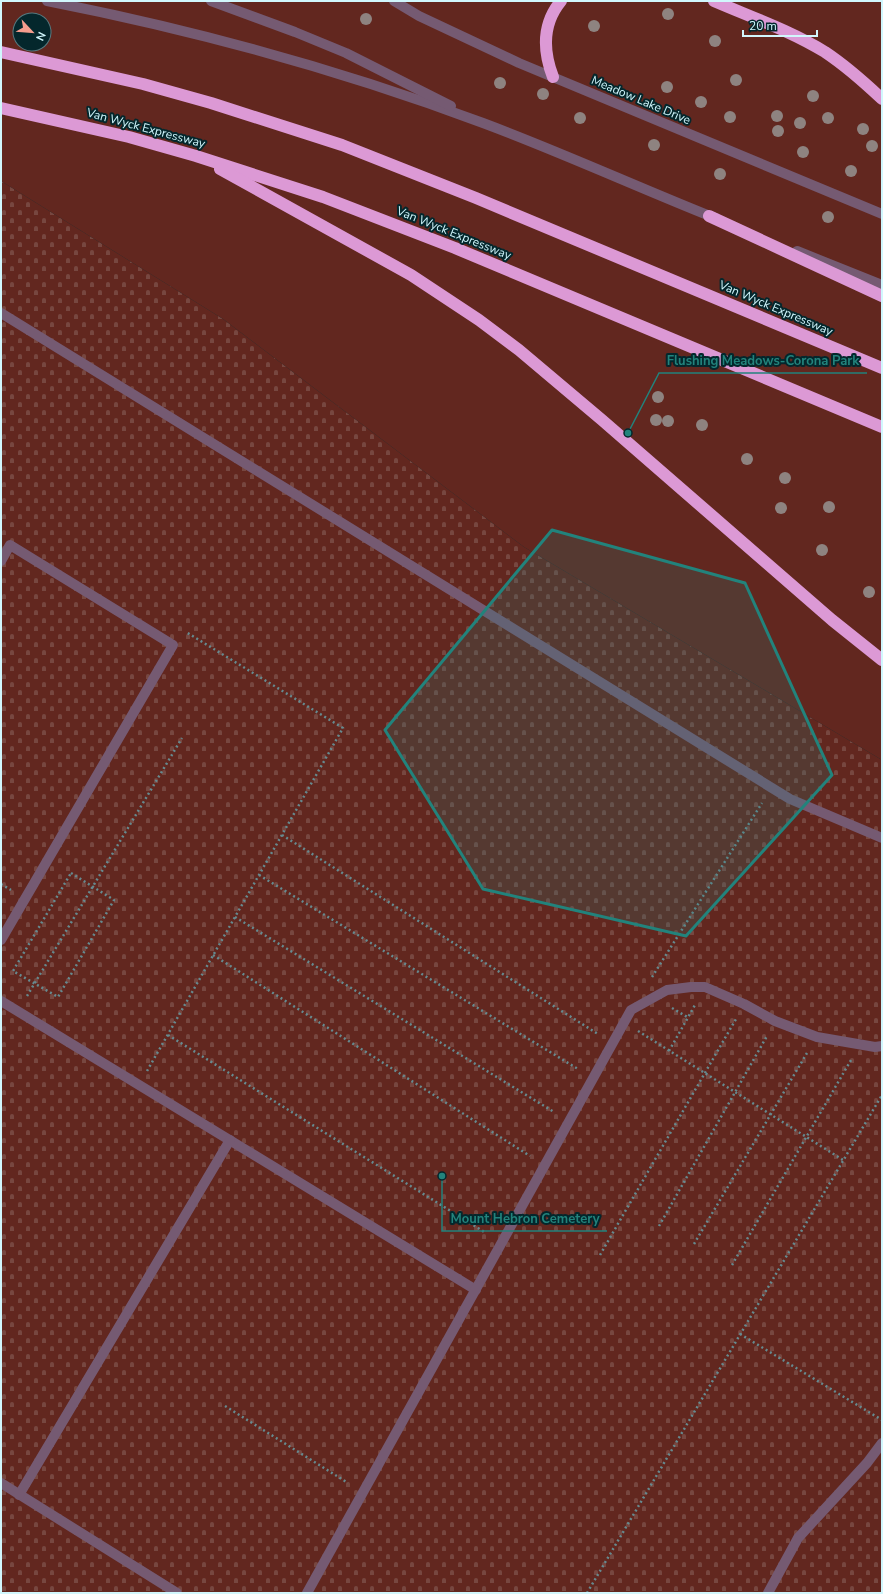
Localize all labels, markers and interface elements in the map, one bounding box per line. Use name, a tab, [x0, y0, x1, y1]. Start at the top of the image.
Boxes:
north arrow	[12, 12, 52, 52]
scale bar	[743, 12, 817, 38]
text: 20 m	[749, 18, 777, 34]
text: N	[32, 29, 49, 43]
street label: Meadow Lake Drive	[589, 72, 693, 128]
street label: Van Wyck Expressway	[84, 104, 208, 152]
street label: Van Wyck Expressway	[393, 202, 514, 264]
street label: Van Wyck Expressway	[716, 276, 836, 340]
callout: Flushing Meadows-Corona Park	[659, 348, 867, 373]
text: Flushing Meadows-Corona Park	[667, 352, 860, 370]
callout: Mount Hebron Cemetery	[442, 1206, 607, 1231]
text: Mount Hebron Cemetery	[450, 1210, 600, 1228]

